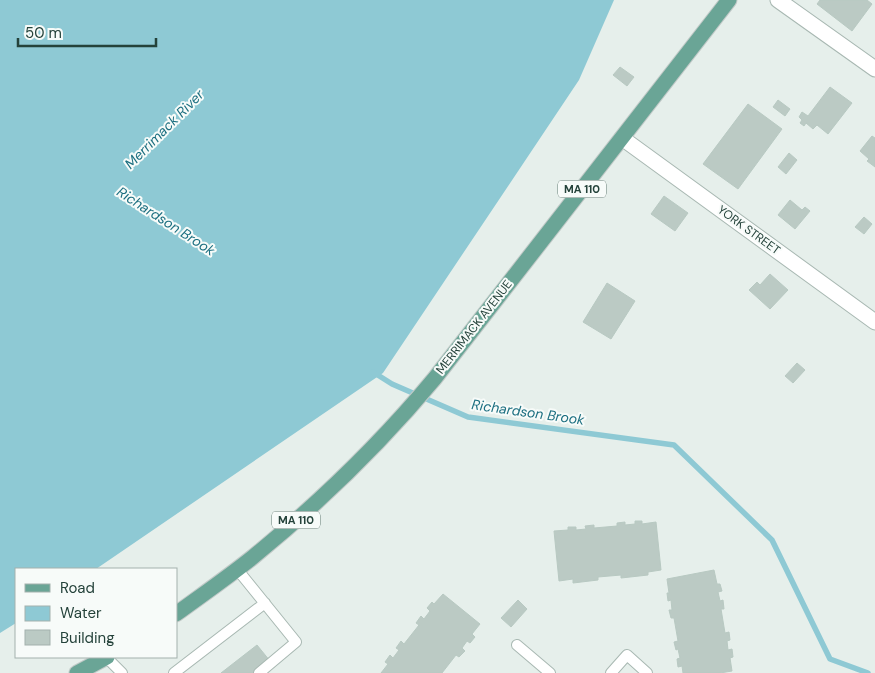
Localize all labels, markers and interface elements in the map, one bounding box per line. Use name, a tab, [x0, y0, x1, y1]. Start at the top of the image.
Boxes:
scale bar	[18, 15, 155, 47]
text: 50 m	[25, 23, 62, 43]
water label: Merrimack River	[121, 85, 208, 172]
road number: MA 110	[558, 180, 606, 198]
water label: Richardson Brook	[113, 183, 219, 260]
street label: YORK STREET	[714, 202, 784, 258]
street label: MERRIMACK AVENUE	[432, 277, 516, 377]
water label: Richardson Brook	[471, 395, 586, 429]
road number: MA 110	[272, 512, 320, 528]
legend	[15, 568, 178, 658]
text: Road	[60, 578, 95, 598]
text: Water	[60, 603, 102, 623]
text: Building	[60, 628, 115, 648]

